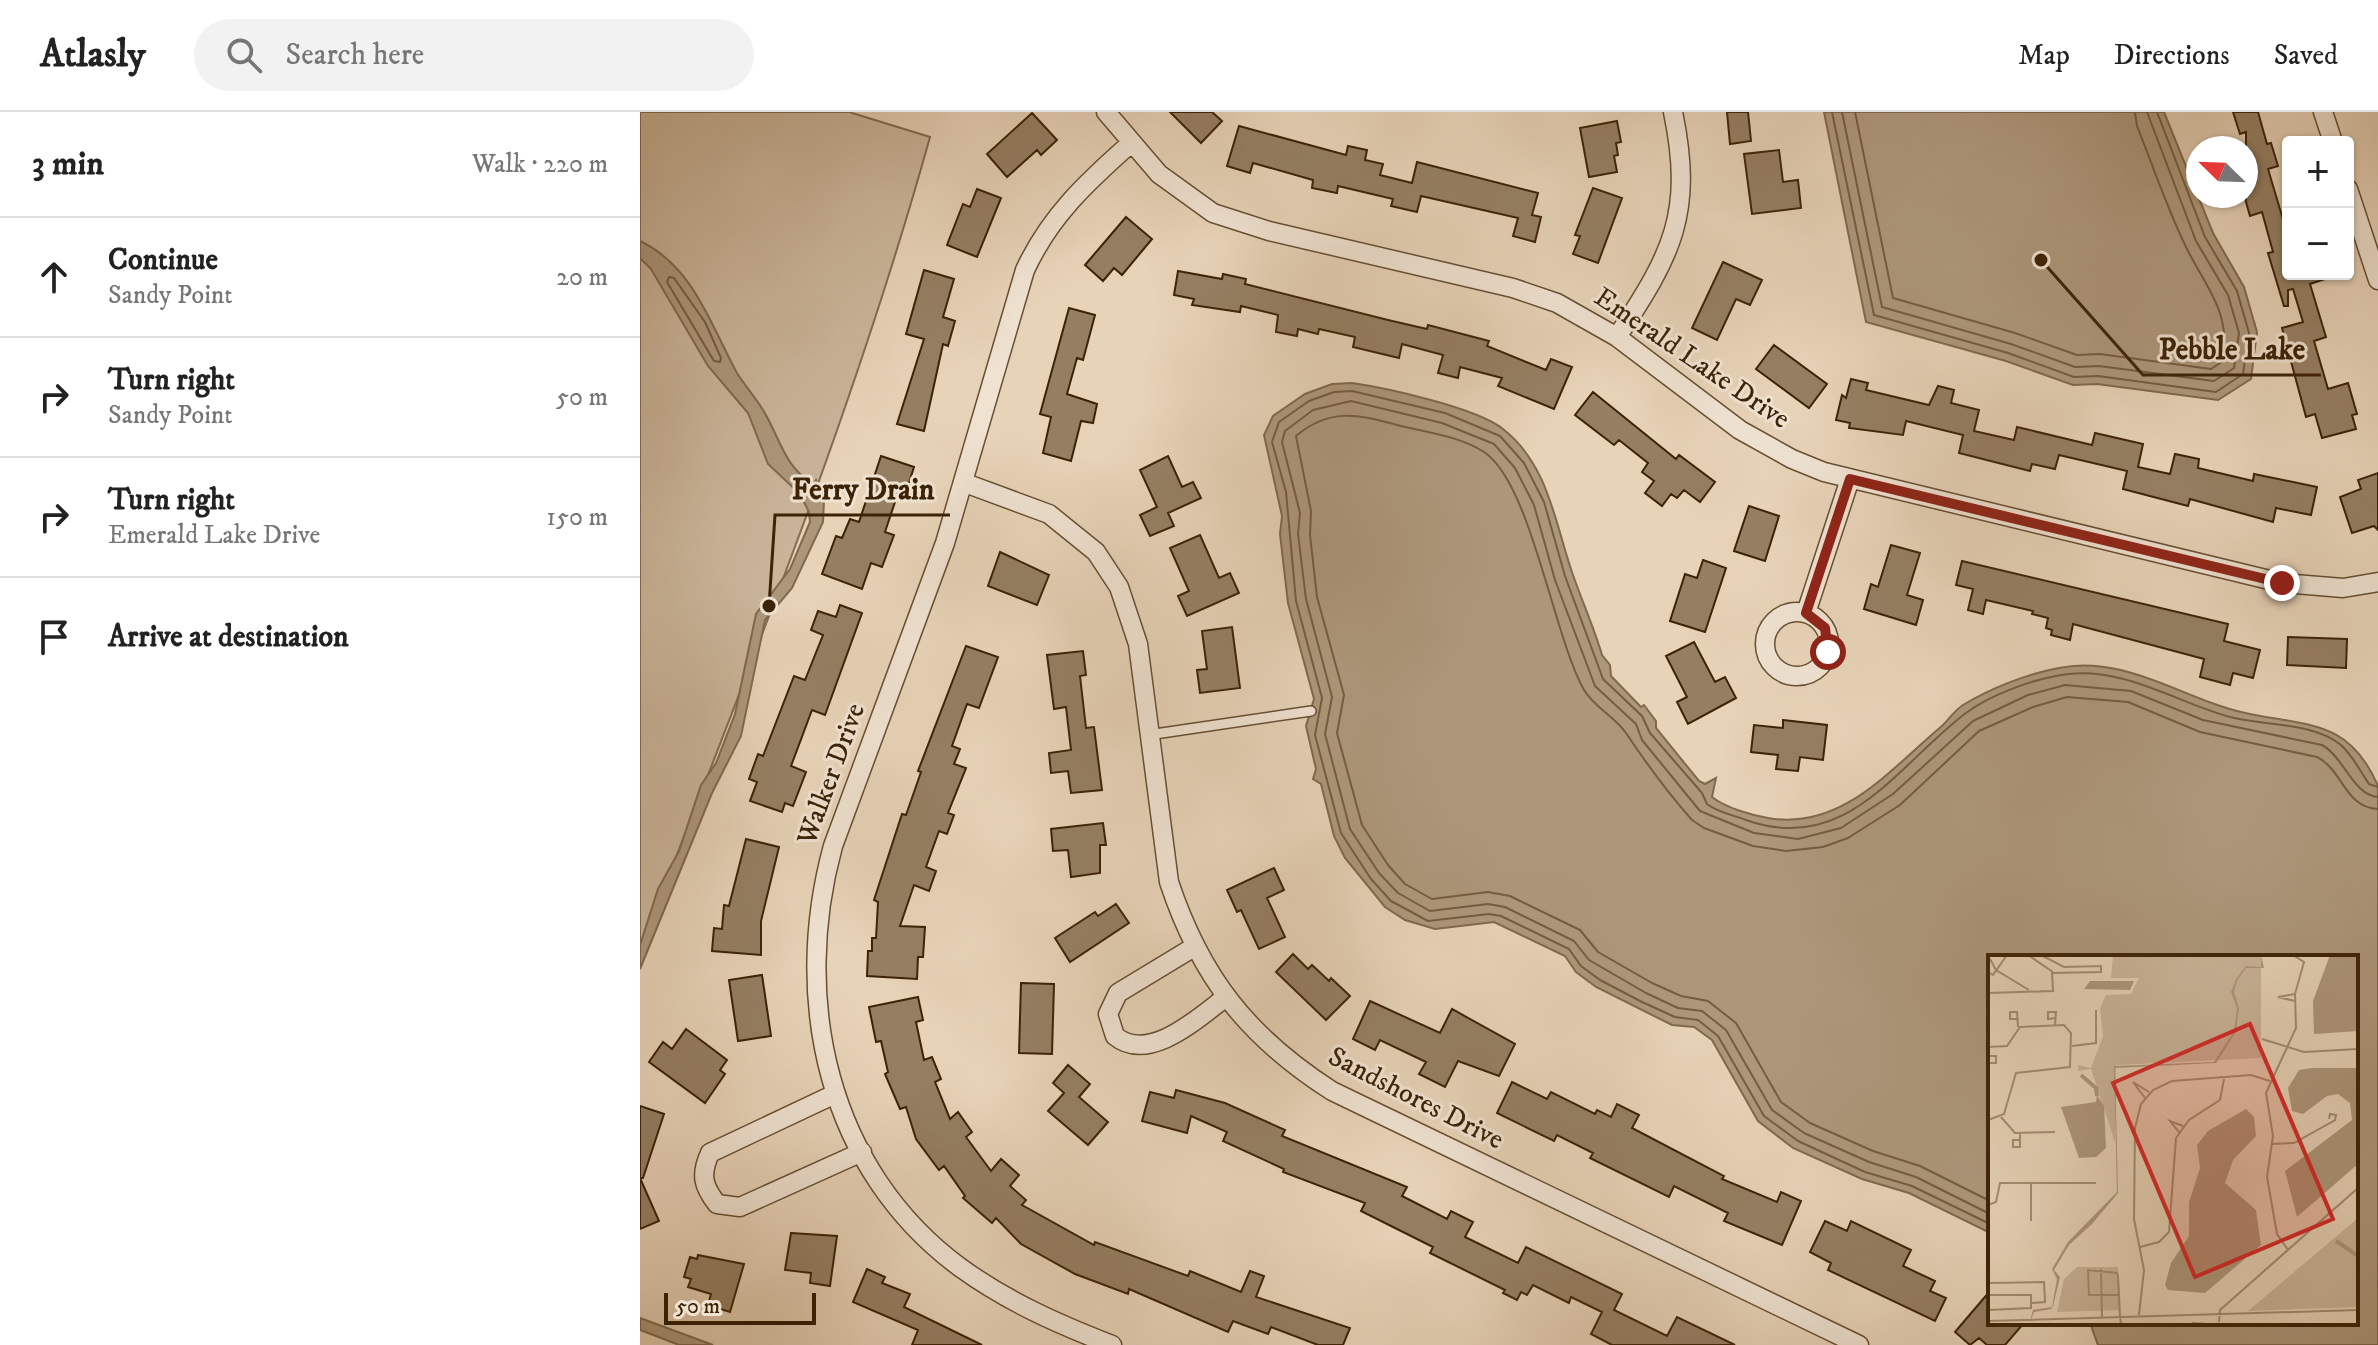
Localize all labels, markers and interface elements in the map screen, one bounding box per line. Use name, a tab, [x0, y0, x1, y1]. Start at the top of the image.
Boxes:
search box	[194, 19, 754, 91]
text: Atlasly	[40, 31, 146, 79]
icon: search	[222, 33, 266, 77]
text: Search here	[286, 37, 424, 74]
text: Map	[2018, 38, 2070, 73]
text: Directions	[2114, 38, 2230, 73]
text: Saved	[2274, 38, 2338, 73]
north arrow	[2186, 136, 2258, 208]
map controls	[2282, 136, 2354, 280]
button: +	[2282, 136, 2354, 208]
text: 3 min	[32, 143, 104, 185]
text: Walk · 220 m	[472, 148, 608, 181]
button: −	[2282, 208, 2354, 280]
text: Continue	[108, 242, 218, 279]
icon: ahead	[32, 255, 76, 299]
text: 20 m	[556, 261, 608, 294]
text: Sandy Point	[108, 279, 233, 312]
street label: Emerald Lake Drive	[1587, 280, 1797, 436]
callout: Pebble Lake	[2143, 321, 2321, 375]
text: Pebble Lake	[2159, 332, 2306, 369]
text: Turn right	[108, 362, 235, 399]
icon: right	[32, 375, 76, 419]
text: 50 m	[556, 381, 608, 414]
text: Sandy Point	[108, 399, 233, 432]
callout: Ferry Drain	[775, 461, 950, 515]
text: Ferry Drain	[792, 472, 935, 509]
text: Turn right	[108, 482, 235, 519]
icon: right	[32, 495, 76, 539]
text: 150 m	[547, 501, 608, 534]
text: Emerald Lake Drive	[108, 519, 320, 552]
route end	[2264, 565, 2300, 601]
icon: arrive	[32, 615, 76, 659]
text: Arrive at destination	[108, 619, 349, 656]
route start	[1810, 634, 1846, 670]
street label: Walker Drive	[789, 698, 873, 851]
inset map	[1988, 955, 2358, 1325]
street label: Sandshores Drive	[1322, 1039, 1510, 1157]
scale bar	[664, 1289, 816, 1325]
text: 50 m	[676, 1293, 720, 1320]

